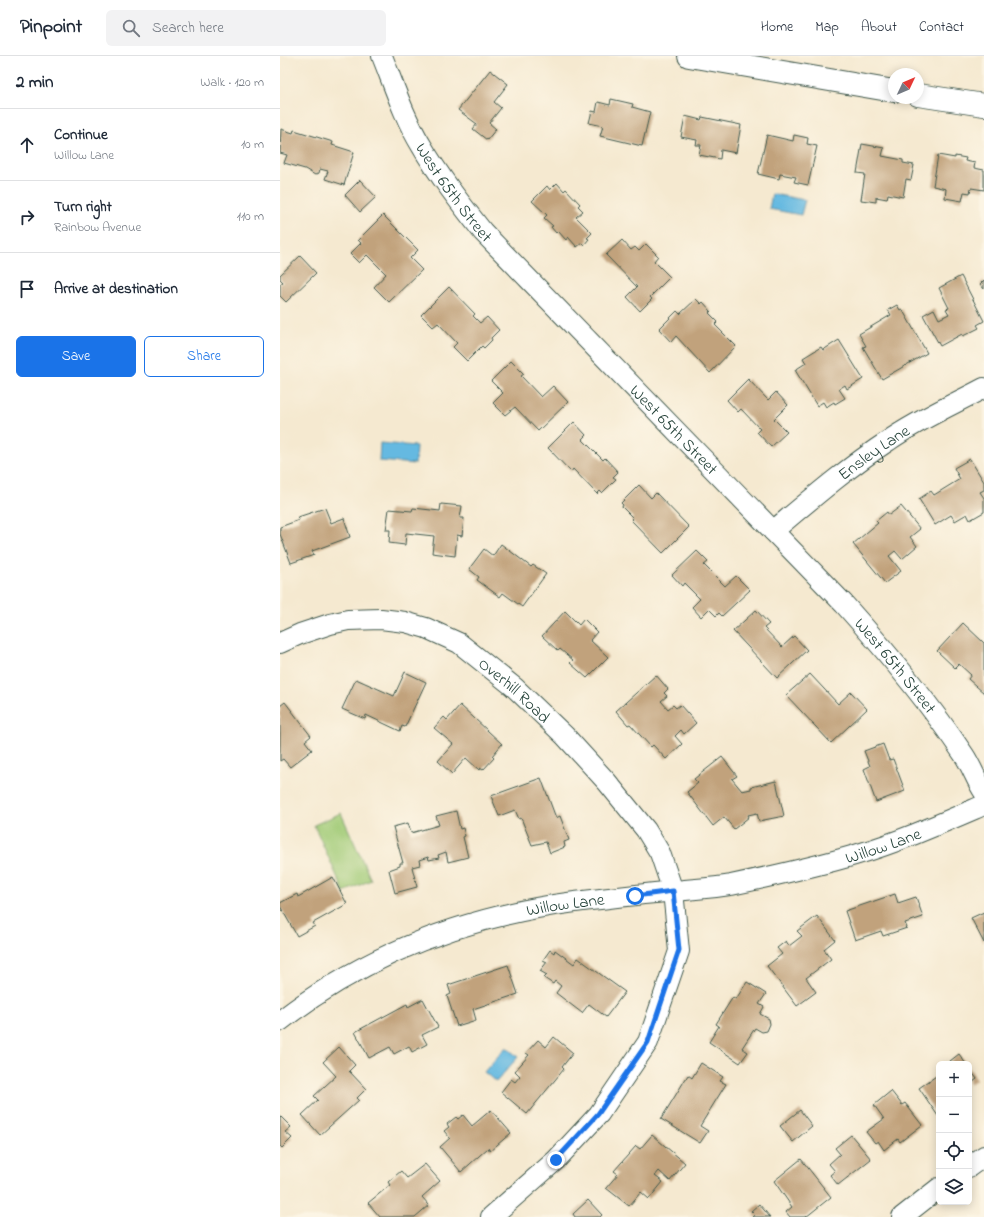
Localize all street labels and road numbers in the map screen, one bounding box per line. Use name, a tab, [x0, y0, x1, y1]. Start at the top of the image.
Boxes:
street label: West 65th Street	[408, 138, 498, 249]
street label: West 65th Street	[623, 379, 723, 481]
street label: Ensley Lane	[833, 419, 915, 487]
street label: West 65th Street	[848, 613, 942, 720]
street label: Overhill Road	[472, 652, 556, 730]
street label: Willow Lane	[843, 822, 925, 871]
street label: Willow Lane	[524, 888, 606, 924]

